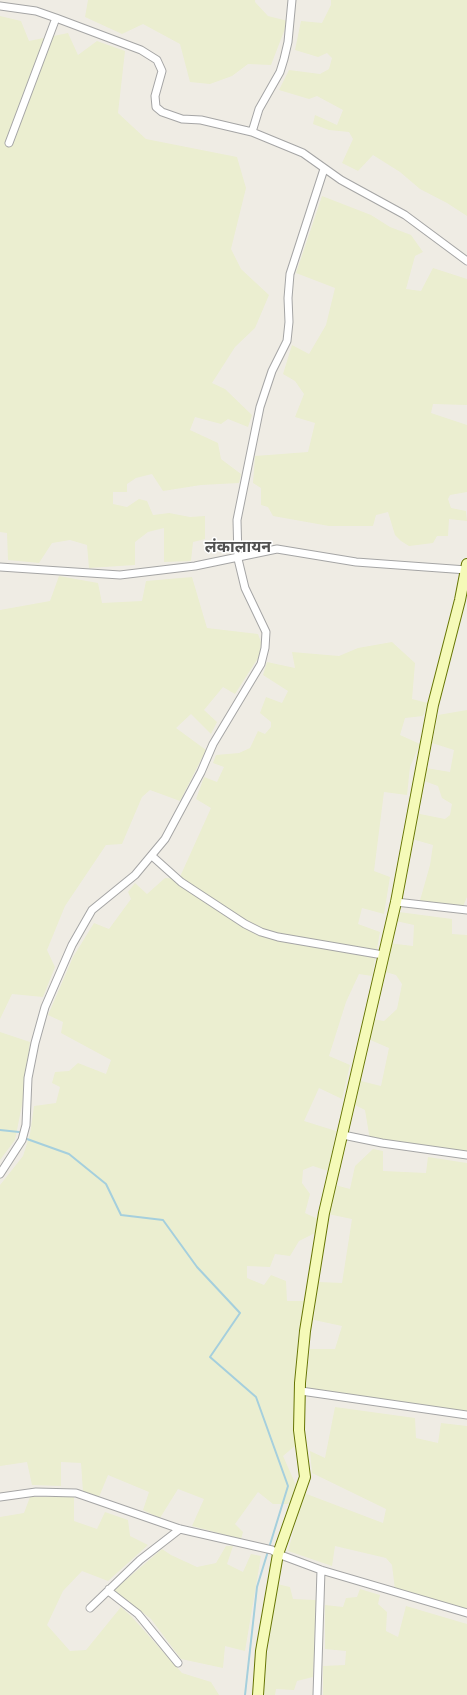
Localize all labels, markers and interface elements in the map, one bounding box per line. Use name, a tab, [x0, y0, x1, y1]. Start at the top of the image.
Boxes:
district label: लंकालायन	[205, 538, 271, 558]

